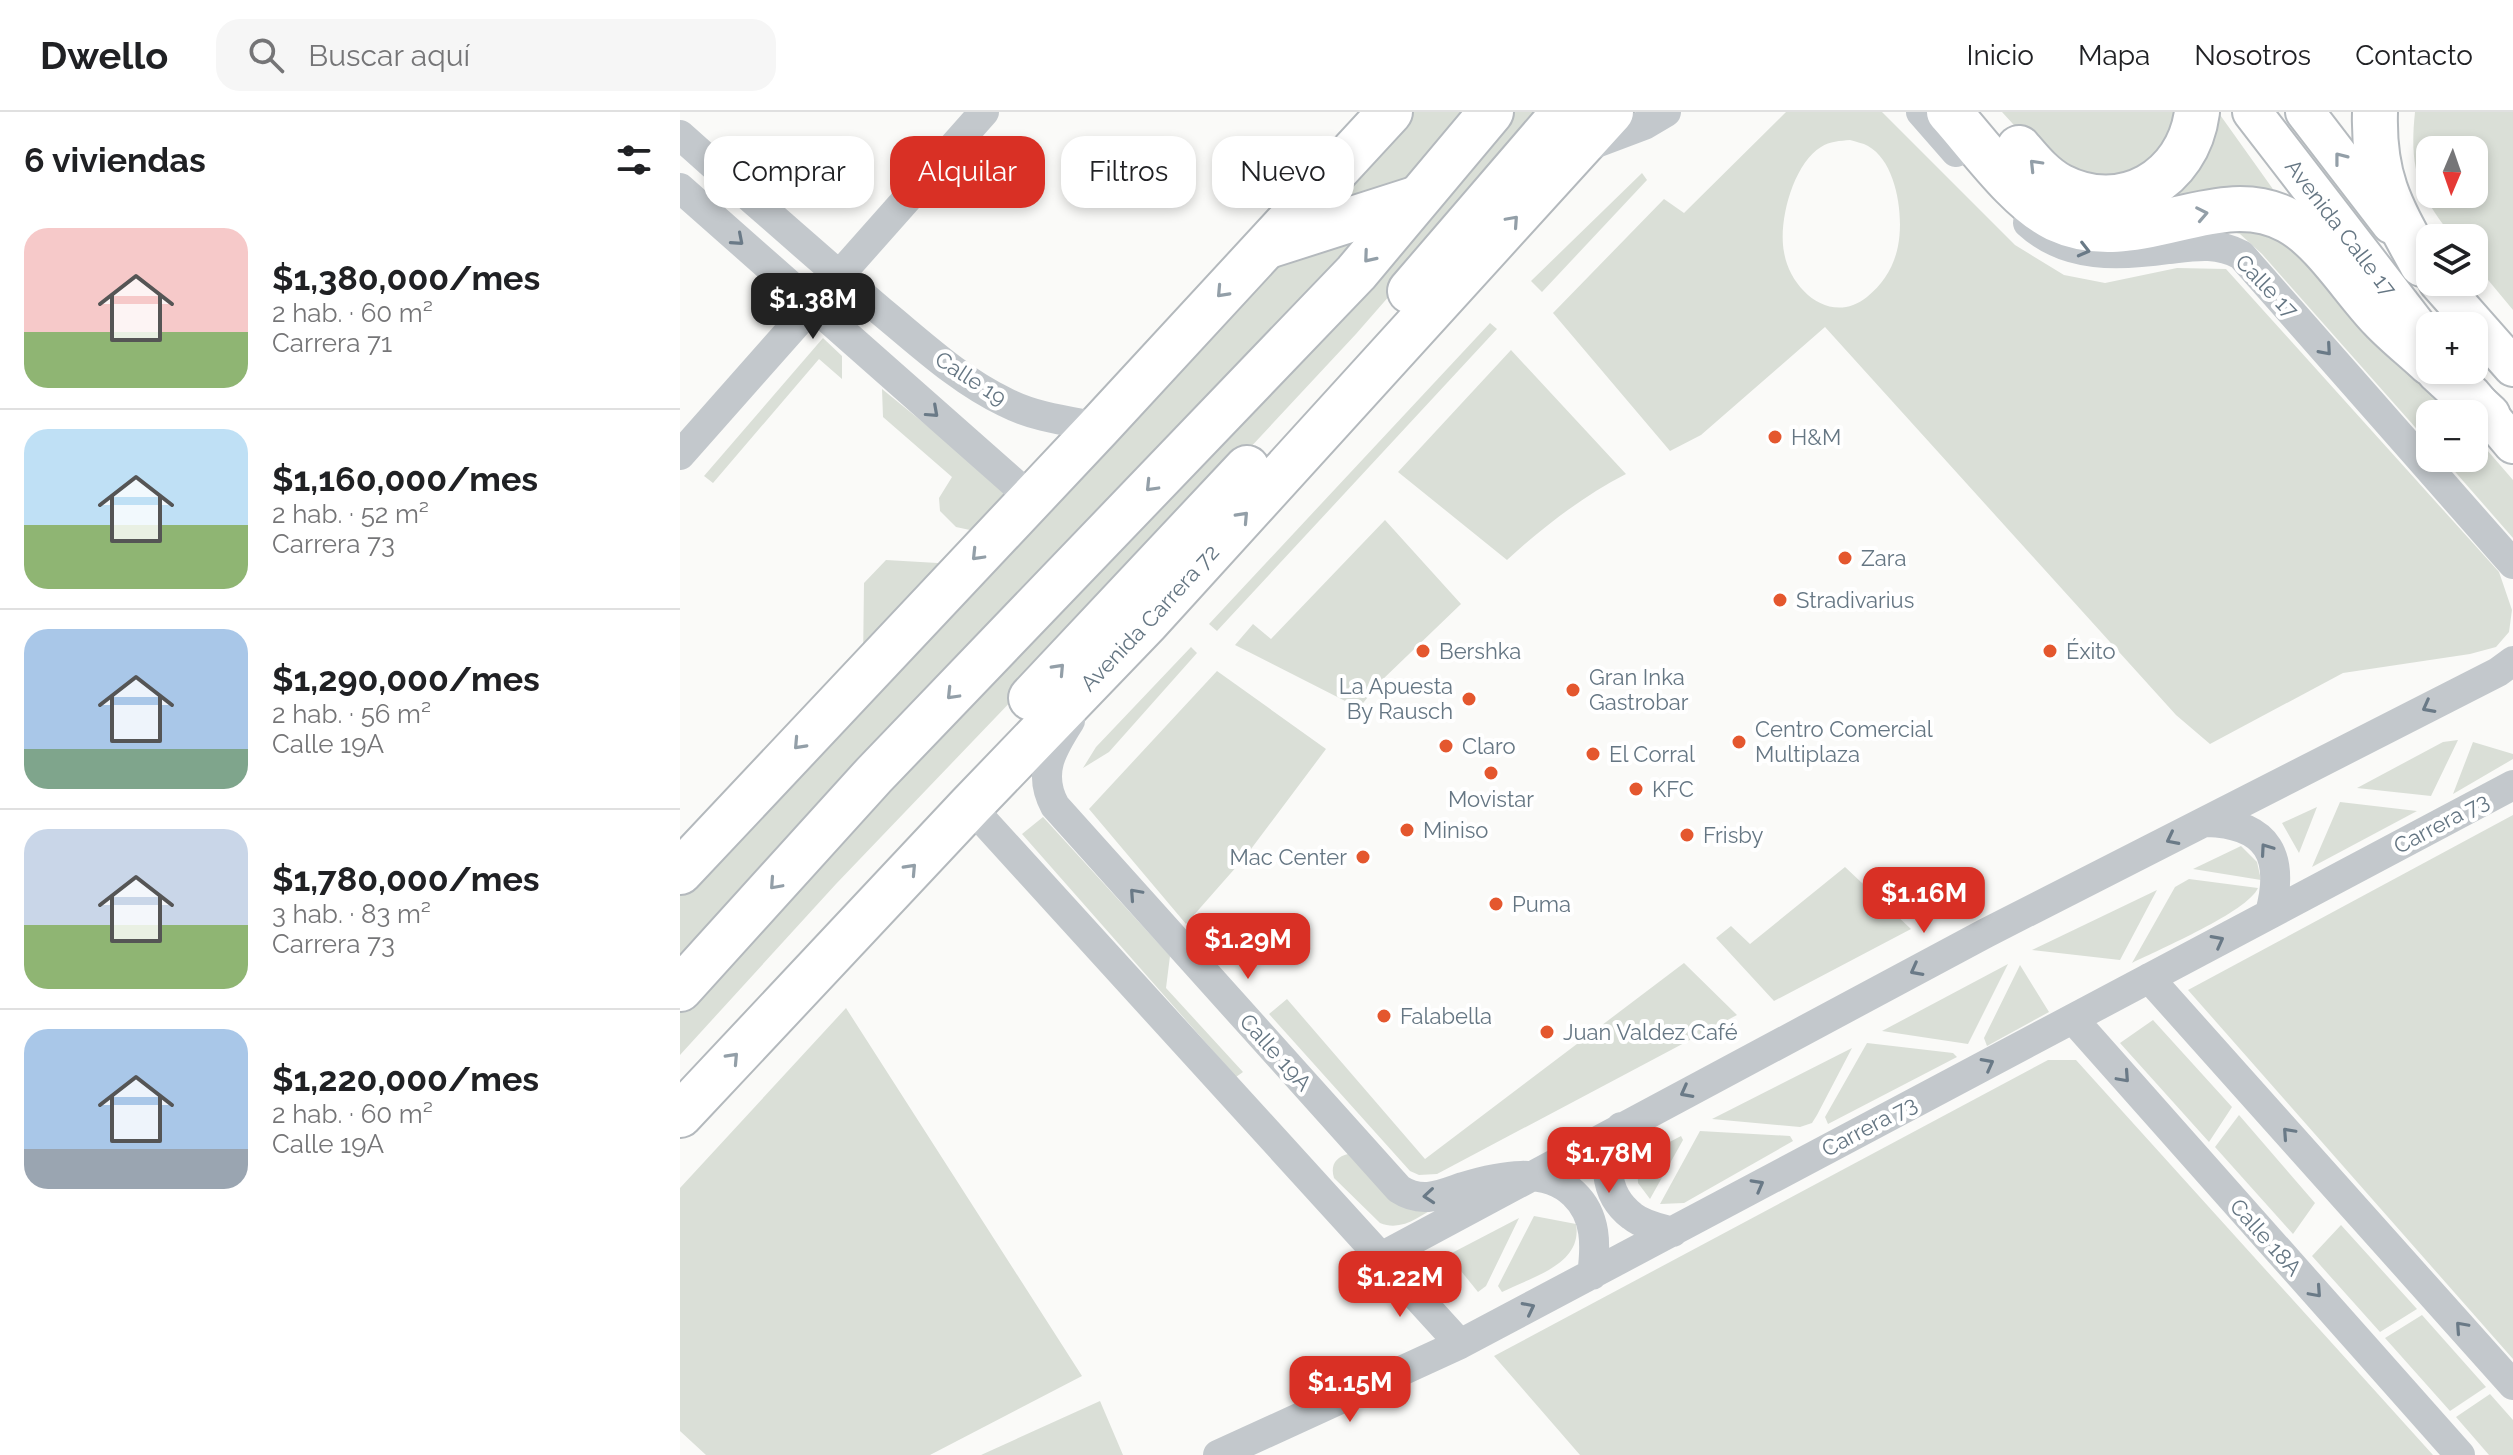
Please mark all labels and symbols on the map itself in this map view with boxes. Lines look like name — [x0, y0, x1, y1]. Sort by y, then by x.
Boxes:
north arrow — [2416, 136, 2488, 208]
one-way arrow — [2336, 152, 2350, 167]
street label: Avenida Calle 17 — [2280, 154, 2402, 302]
one-way arrow — [2030, 160, 2044, 174]
one-way arrow — [2196, 206, 2209, 223]
one-way arrow — [1503, 216, 1518, 230]
one-way arrow — [729, 230, 744, 245]
one-way arrow — [2077, 241, 2091, 258]
one-way arrow — [1364, 248, 1379, 263]
street label: Calle 17 — [2230, 249, 2304, 323]
pin: $1.38M — [748, 273, 878, 341]
one-way arrow — [1218, 283, 1232, 298]
one-way arrow — [2317, 341, 2331, 356]
street label: Calle 19 — [930, 345, 1012, 411]
one-way arrow — [924, 402, 939, 417]
place label: H&M — [1791, 424, 1841, 450]
marker: H&M — [1766, 428, 1784, 446]
one-way arrow — [1146, 477, 1161, 491]
one-way arrow — [1234, 511, 1248, 526]
street label: Avenida Carrera 72 — [1075, 539, 1224, 696]
place label: Zara — [1861, 545, 1907, 571]
one-way arrow — [972, 546, 987, 560]
marker: Zara — [1836, 549, 1854, 567]
place label: Stradivarius — [1796, 587, 1914, 613]
marker: Stradivarius — [1771, 591, 1789, 609]
place label: Bershka — [1439, 638, 1521, 664]
place label: Éxito — [2066, 638, 2116, 664]
marker: Bershka — [1414, 642, 1432, 660]
marker: Éxito — [2041, 642, 2059, 660]
one-way arrow — [1049, 664, 1064, 678]
place label: Gran Inka Gastrobar — [1589, 664, 1689, 715]
place label: La Apuesta By Rausch — [1339, 673, 1453, 724]
marker: Gran Inka Gastrobar — [1564, 681, 1582, 699]
one-way arrow — [947, 685, 961, 699]
marker: La Apuesta By Rausch — [1460, 690, 1478, 708]
one-way arrow — [2422, 697, 2436, 712]
place label: Centro Comercial Multiplaza — [1755, 716, 1933, 767]
place label: Claro — [1462, 733, 1516, 759]
marker: Centro Comercial Multiplaza — [1730, 733, 1748, 751]
one-way arrow — [793, 735, 808, 749]
marker: Claro — [1437, 737, 1455, 755]
place label: El Corral — [1609, 741, 1695, 767]
marker: El Corral — [1584, 745, 1602, 763]
marker: Movistar — [1482, 764, 1500, 782]
place label: KFC — [1652, 776, 1694, 802]
marker: KFC — [1627, 780, 1645, 798]
place label: Movistar — [1448, 786, 1534, 812]
street label: Carrera 73 — [2389, 787, 2493, 859]
place label: Miniso — [1423, 817, 1488, 843]
marker: Miniso — [1398, 821, 1416, 839]
place label: Frisby — [1703, 822, 1763, 848]
marker: Frisby — [1678, 826, 1696, 844]
one-way arrow — [2166, 830, 2181, 845]
one-way arrow — [2261, 843, 2276, 857]
place label: Mac Center — [1230, 844, 1347, 870]
marker: Mac Center — [1354, 848, 1372, 866]
one-way arrow — [902, 864, 917, 878]
pin: $1.16M — [1859, 867, 1989, 935]
one-way arrow — [770, 875, 784, 890]
one-way arrow — [1130, 889, 1144, 904]
place label: Puma — [1512, 891, 1571, 917]
marker: Puma — [1487, 895, 1505, 913]
pin: $1.29M — [1183, 913, 1313, 981]
one-way arrow — [2209, 936, 2224, 951]
one-way arrow — [1910, 961, 1924, 976]
place label: Falabella — [1400, 1003, 1492, 1029]
marker: Falabella — [1375, 1007, 1393, 1025]
street label: Calle 19A — [1235, 1008, 1317, 1096]
place label: Juan Valdez Café — [1563, 1019, 1738, 1045]
marker: Juan Valdez Café — [1538, 1023, 1556, 1041]
one-way arrow — [724, 1053, 738, 1068]
one-way arrow — [1980, 1058, 1995, 1073]
one-way arrow — [2115, 1068, 2129, 1083]
one-way arrow — [1680, 1083, 1694, 1098]
street label: Carrera 73 — [1817, 1090, 1921, 1162]
pin: $1.78M — [1544, 1127, 1674, 1195]
one-way arrow — [2283, 1128, 2297, 1143]
one-way arrow — [1750, 1179, 1764, 1195]
one-way arrow — [1422, 1187, 1435, 1204]
street label: Calle 18A — [2225, 1193, 2307, 1281]
pin: $1.22M — [1335, 1251, 1465, 1319]
one-way arrow — [2306, 1283, 2320, 1298]
one-way arrow — [1521, 1302, 1536, 1317]
one-way arrow — [2456, 1322, 2471, 1337]
pin: $1.15M — [1285, 1356, 1415, 1424]

